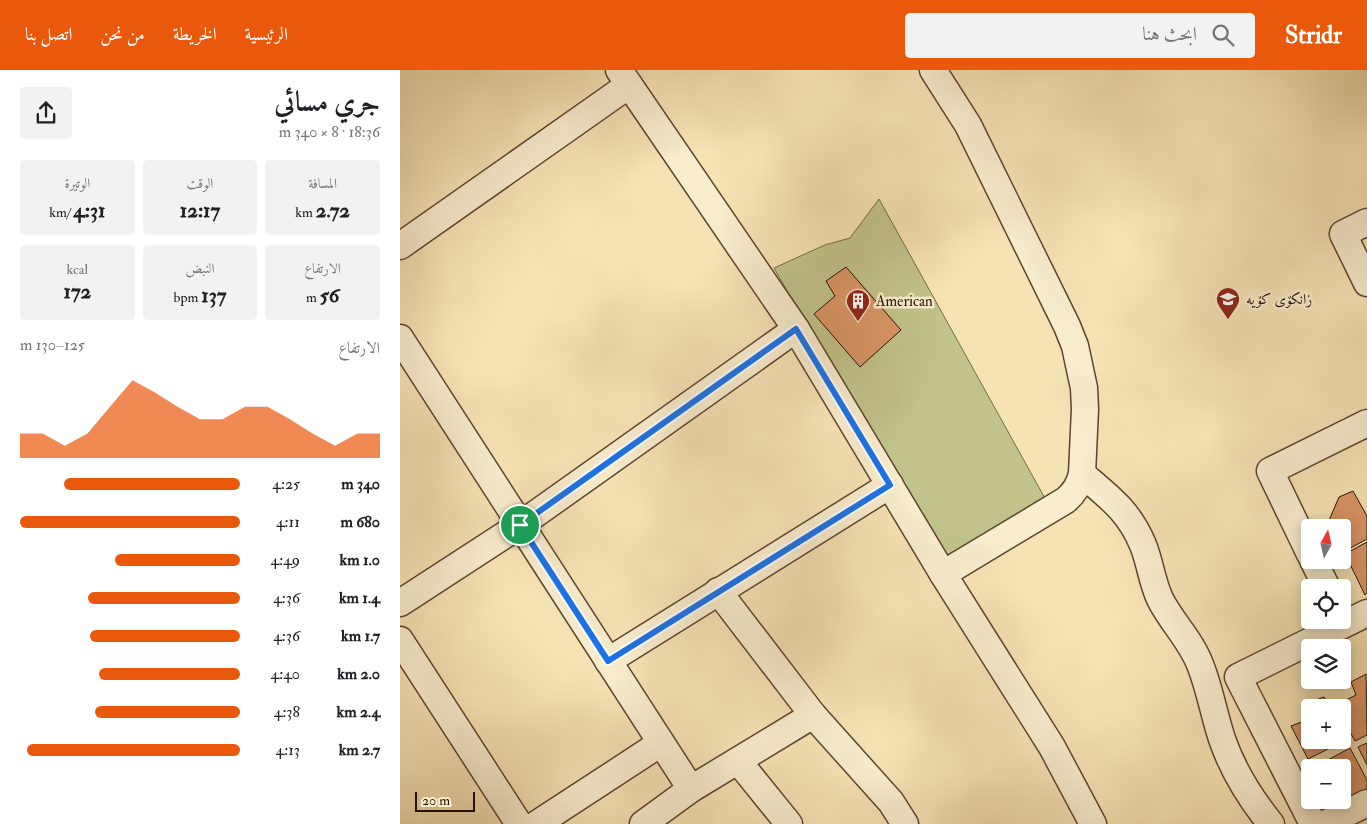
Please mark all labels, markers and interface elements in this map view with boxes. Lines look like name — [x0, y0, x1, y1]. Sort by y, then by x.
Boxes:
search box — [905, 13, 1255, 58]
text: Stridr — [1285, 20, 1342, 51]
icon: search — [1209, 21, 1237, 49]
text: ابحث هنا — [1142, 22, 1197, 46]
text: اتصل بنا — [25, 23, 72, 46]
text: من نحن — [100, 23, 145, 46]
text: الخريطة — [173, 23, 217, 46]
text: الرئيسية — [245, 23, 288, 46]
text: جري مسائي — [274, 85, 380, 120]
button: share — [20, 87, 72, 139]
text: 18:36 · 8 × 340 m — [279, 122, 380, 142]
text: الوتيرة — [64, 175, 90, 192]
text: الوقت — [187, 175, 213, 192]
text: المسافة — [308, 175, 337, 192]
text: 4:31 — [73, 197, 105, 224]
text: 12:17 — [180, 197, 220, 224]
text: 2.72 — [316, 197, 350, 224]
text: /km — [49, 204, 73, 221]
text: km — [295, 204, 316, 221]
text: النبض — [186, 260, 214, 277]
text: الارتفاع — [305, 260, 341, 277]
text: kcal — [67, 261, 88, 278]
text: 172 — [63, 278, 91, 305]
text: 137 — [201, 282, 226, 309]
text: 56 — [320, 282, 339, 309]
school or university icon: زانکۆی کۆیە — [1215, 286, 1241, 320]
building icon: American — [845, 288, 871, 322]
text: bpm — [174, 289, 201, 306]
text: m — [306, 289, 320, 306]
place label: زانکۆی کۆیە — [1246, 290, 1312, 309]
place label: American — [875, 292, 933, 311]
text: 125–130 m — [20, 335, 85, 355]
text: الارتفاع — [338, 338, 380, 358]
text: 4:25 — [272, 474, 300, 494]
text: 340 m — [341, 474, 380, 494]
pin — [499, 504, 541, 546]
icon: arrive — [506, 511, 534, 539]
text: 4:11 — [276, 512, 300, 532]
text: 680 m — [340, 512, 380, 532]
north arrow — [1301, 519, 1351, 569]
map controls — [1301, 519, 1351, 809]
text: 4:49 — [271, 550, 300, 570]
text: 1.0 km — [340, 550, 380, 570]
button: locate — [1301, 579, 1351, 629]
text: 4:36 — [273, 588, 300, 608]
text: 1.4 km — [339, 588, 380, 608]
text: 4:36 — [273, 626, 300, 646]
text: 1.7 km — [341, 626, 380, 646]
button: layers — [1301, 639, 1351, 689]
text: 4:40 — [271, 664, 300, 684]
text: 2.0 km — [337, 664, 380, 684]
button: + — [1301, 699, 1351, 749]
text: 4:38 — [274, 702, 300, 722]
text: 2.4 km — [337, 702, 380, 722]
text: 4:13 — [276, 740, 300, 760]
text: 2.7 km — [339, 740, 380, 760]
button: − — [1301, 759, 1351, 809]
scale bar — [415, 789, 475, 812]
text: 20 m — [422, 792, 450, 809]

